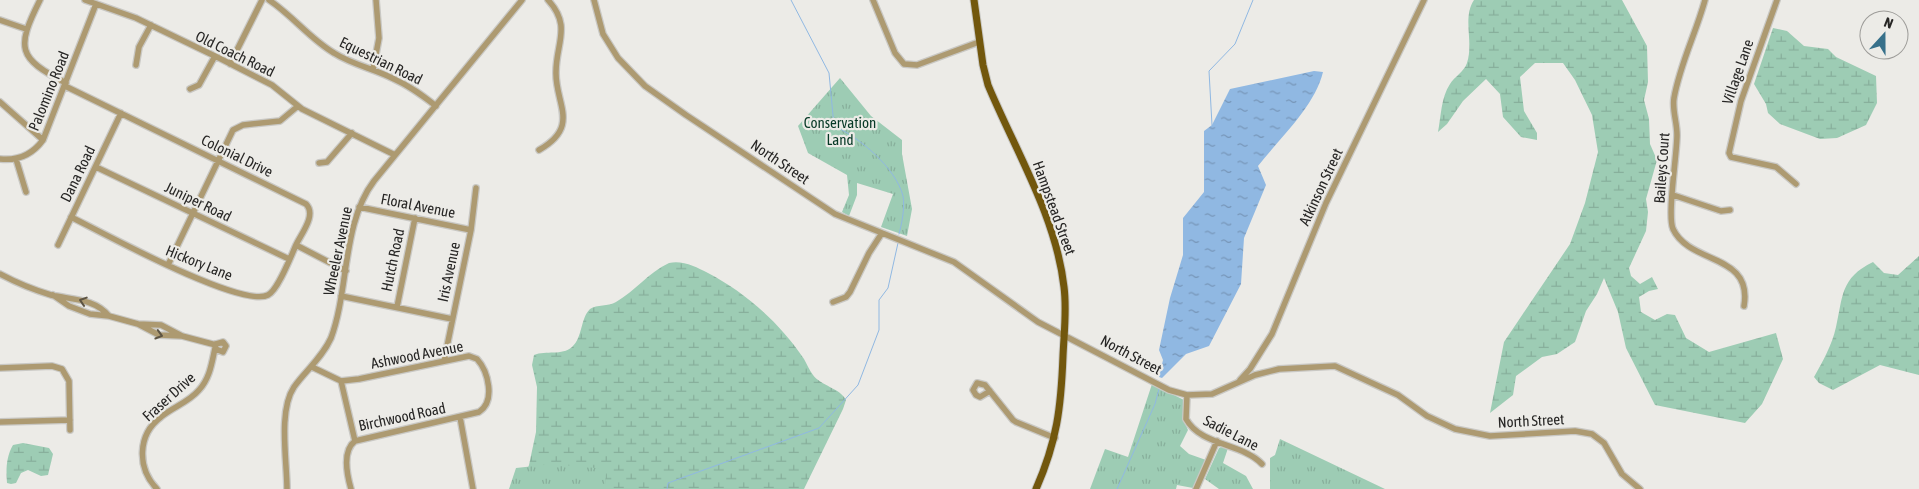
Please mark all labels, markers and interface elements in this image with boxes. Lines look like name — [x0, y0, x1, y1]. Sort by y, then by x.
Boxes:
north arrow — [1859, 10, 1909, 60]
text: N — [1882, 14, 1895, 32]
street label: Old Coach Road — [193, 27, 278, 80]
street label: Equestrian Road — [337, 33, 425, 88]
street label: Village Lane — [1718, 37, 1757, 107]
street label: Palomino Road — [25, 49, 72, 133]
park label: Conservation Land — [804, 114, 876, 148]
street label: Colonial Drive — [199, 131, 276, 180]
street label: Baileys Court — [1651, 132, 1672, 204]
street label: North Street — [748, 136, 813, 187]
street label: Dana Road — [57, 143, 98, 205]
street label: Atkinson Street — [1295, 146, 1346, 228]
street label: Hampstead Street — [1030, 158, 1079, 257]
street label: Juniper Road — [162, 178, 234, 225]
street label: Floral Avenue — [379, 190, 457, 221]
street label: Wheeler Avenue — [320, 205, 355, 297]
street label: Hutch Road — [378, 227, 407, 293]
street label: Iris Avenue — [434, 240, 463, 303]
street label: Hickory Lane — [163, 241, 235, 284]
one-way arrow — [79, 296, 88, 306]
one-way arrow — [154, 329, 162, 339]
street label: North Street — [1098, 331, 1165, 378]
street label: Ashwood Avenue — [369, 337, 465, 372]
street label: Fraser Drive — [139, 369, 198, 425]
street label: Birchwood Road — [357, 399, 447, 434]
street label: North Street — [1497, 410, 1565, 431]
street label: Sadie Lane — [1201, 411, 1262, 454]

